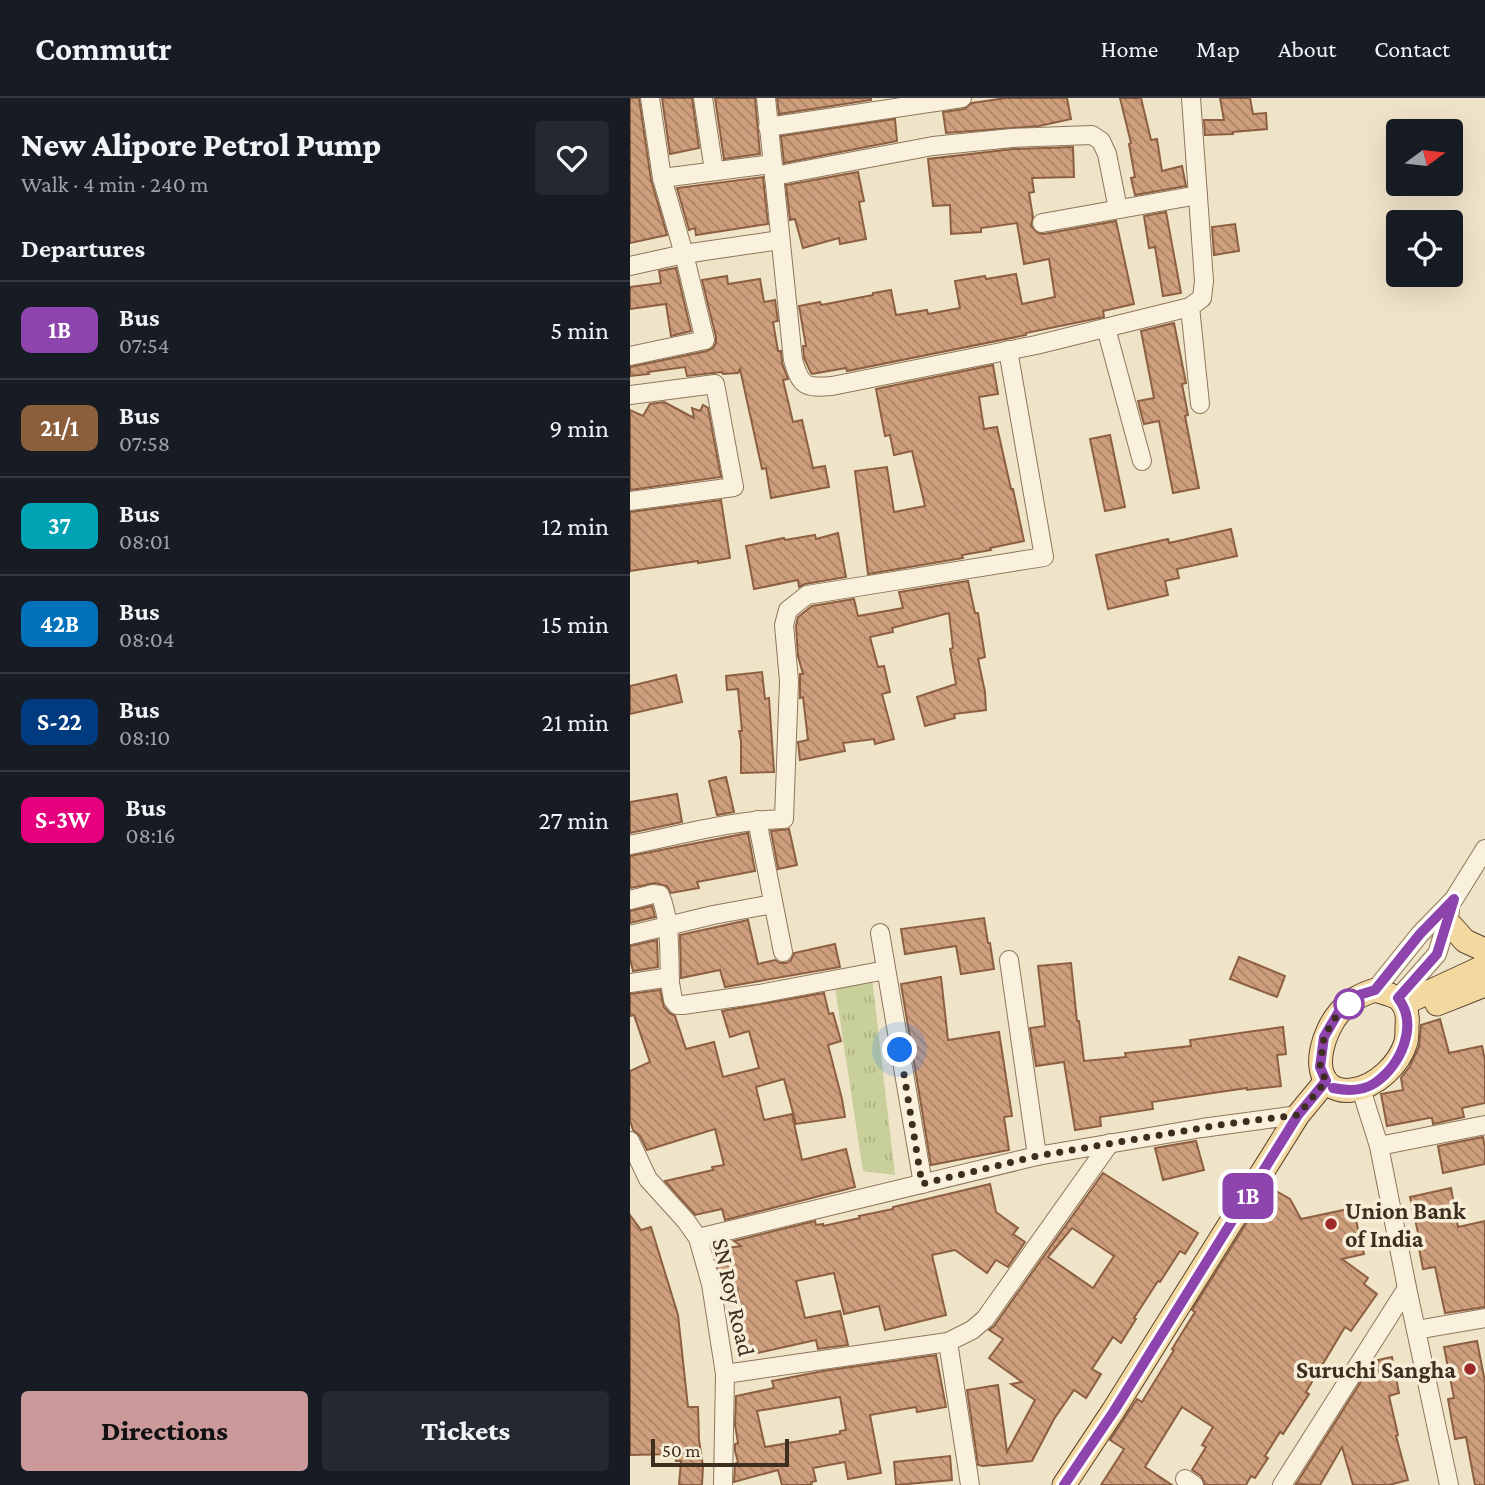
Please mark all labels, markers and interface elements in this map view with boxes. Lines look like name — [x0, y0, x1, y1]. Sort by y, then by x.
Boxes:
text: Commutr — [35, 30, 172, 67]
text: Home — [1101, 35, 1158, 62]
text: Map — [1196, 35, 1240, 62]
text: About — [1278, 35, 1336, 62]
text: Contact — [1374, 35, 1450, 62]
north arrow — [1386, 119, 1463, 196]
map controls — [1386, 119, 1463, 287]
button: heart — [535, 121, 609, 195]
text: New Alipore Petrol Pump — [21, 126, 381, 163]
text: Walk · 4 min · 240 m — [21, 171, 208, 197]
button: locate — [1386, 210, 1463, 287]
text: Departures — [21, 234, 145, 263]
text: Bus — [119, 303, 160, 332]
text: 1B — [48, 316, 71, 343]
text: 5 min — [550, 316, 609, 345]
text: 07:54 — [119, 332, 170, 358]
text: Bus — [119, 401, 160, 430]
text: 21/1 — [40, 414, 79, 441]
text: 9 min — [549, 414, 609, 443]
text: 07:58 — [119, 430, 170, 456]
text: Bus — [119, 499, 160, 528]
text: 37 — [48, 512, 71, 539]
text: 12 min — [541, 512, 609, 541]
text: 08:01 — [119, 528, 170, 554]
text: Bus — [119, 597, 160, 626]
text: 42B — [40, 610, 79, 637]
text: 15 min — [542, 610, 609, 639]
text: 08:04 — [119, 626, 174, 652]
text: Bus — [119, 695, 160, 724]
text: S-22 — [37, 708, 82, 735]
text: 21 min — [541, 708, 609, 737]
text: 08:10 — [119, 724, 170, 750]
text: Bus — [125, 793, 166, 822]
text: S-3W — [35, 806, 90, 833]
text: 27 min — [538, 806, 609, 835]
text: 08:16 — [125, 822, 175, 848]
unlabelled marker — [1334, 989, 1364, 1019]
your location — [882, 1032, 917, 1067]
line badge: 1B — [1216, 1173, 1280, 1219]
text: 1B — [1236, 1182, 1260, 1209]
place label: Union Bank of India — [1345, 1197, 1467, 1252]
marker: Union Bank of India — [1323, 1216, 1339, 1232]
street label: SN Roy Road — [707, 1235, 761, 1359]
place label: Suruchi Sangha — [1296, 1356, 1456, 1383]
marker: Suruchi Sangha — [1462, 1361, 1478, 1377]
button: Directions — [21, 1391, 308, 1471]
button: Tickets — [322, 1391, 609, 1471]
scale bar — [651, 1436, 789, 1468]
text: 50 m — [662, 1440, 701, 1461]

